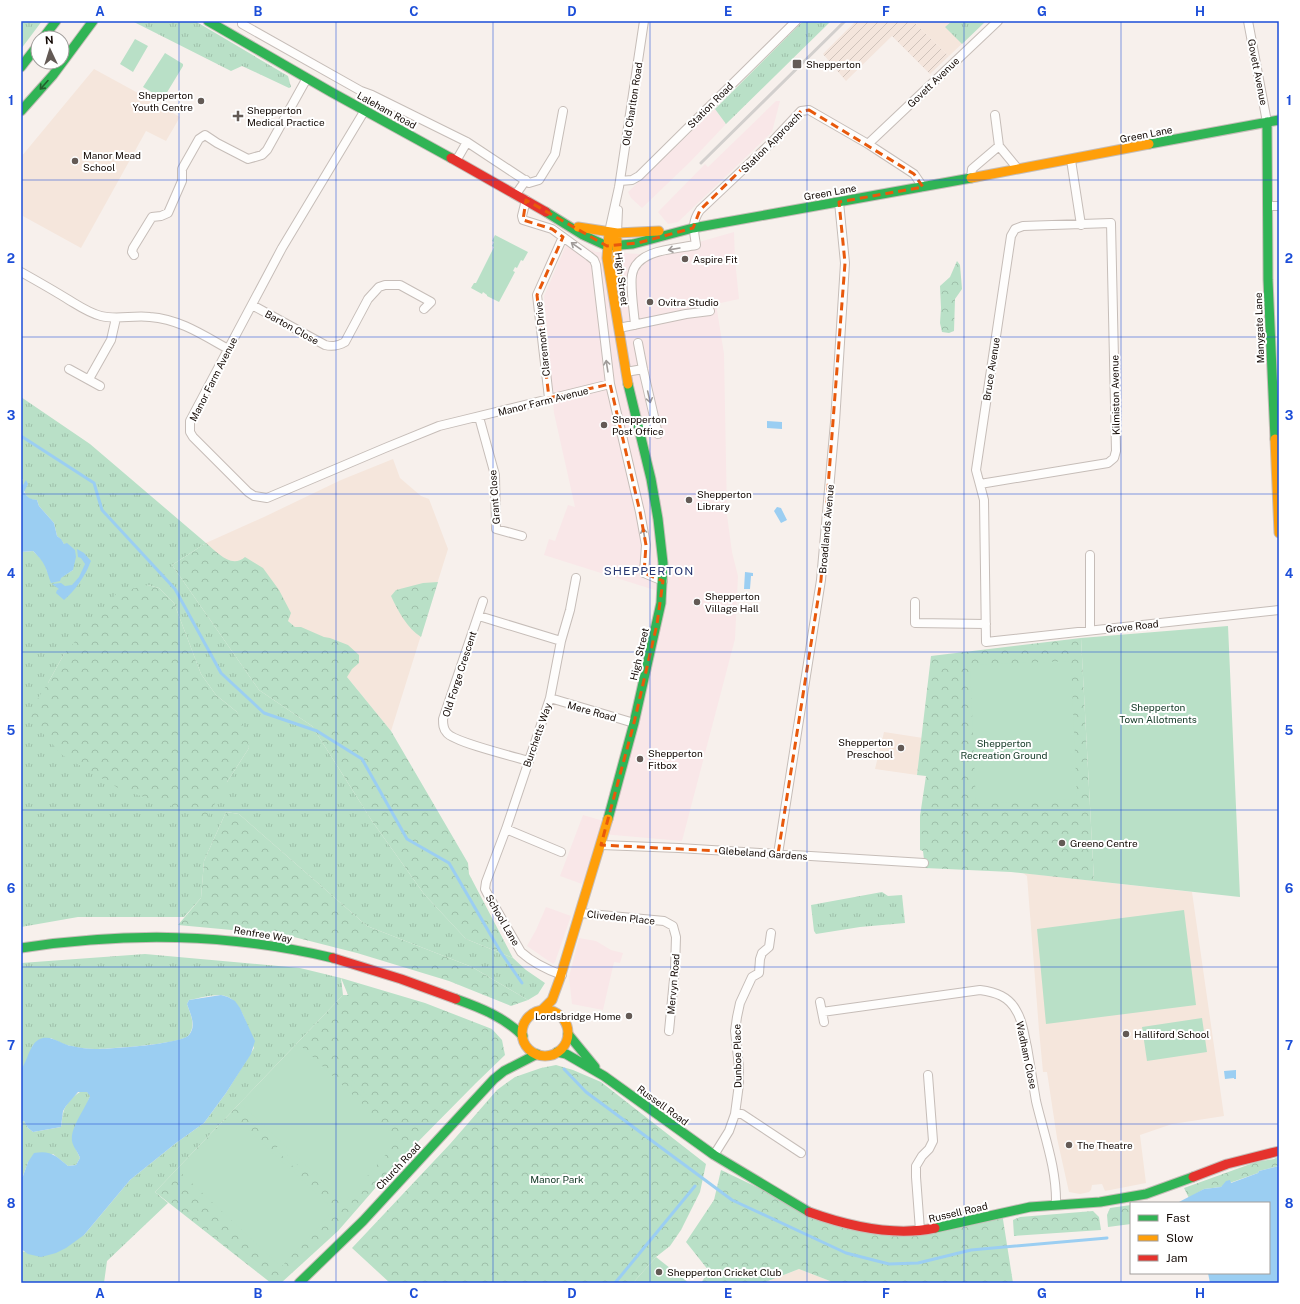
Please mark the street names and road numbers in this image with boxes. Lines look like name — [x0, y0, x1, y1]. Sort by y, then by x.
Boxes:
street label: Govett Avenue — [1246, 38, 1270, 107]
street label: Govett Avenue — [905, 54, 962, 110]
street label: Old Charlton Road — [619, 61, 645, 147]
street label: Station Road — [685, 80, 735, 130]
street label: Laleham Road — [355, 89, 419, 131]
street label: Station Approach — [738, 109, 804, 175]
street label: Green Lane — [1119, 123, 1174, 145]
street label: Green Lane — [803, 181, 858, 203]
street label: High Street — [613, 252, 631, 307]
street label: Manygate Lane — [1252, 292, 1266, 364]
street label: Claremont Drive — [532, 301, 552, 377]
street label: Barton Close — [263, 307, 321, 347]
street label: Manor Farm Avenue — [187, 335, 240, 423]
street label: Bruce Avenue — [980, 336, 1002, 402]
street label: Kilmiston Avenue — [1108, 354, 1122, 435]
street label: Manor Farm Avenue — [497, 384, 590, 418]
street label: Grant Close — [486, 469, 502, 525]
street label: Broadlands Avenue — [816, 483, 836, 574]
street label: Grove Road — [1105, 617, 1159, 635]
street label: High Street — [627, 626, 651, 682]
street label: Old Forge Crescent — [439, 629, 479, 718]
street label: Mere Road — [566, 698, 618, 724]
street label: Burchetts Way — [520, 701, 554, 769]
street label: Glebeland Gardens — [718, 844, 808, 862]
street label: School Lane — [484, 892, 523, 948]
street label: Cliveden Place — [586, 907, 656, 927]
street label: Renfree Way — [233, 923, 294, 945]
street label: Mervyn Road — [664, 953, 682, 1015]
street label: Wadham Close — [1014, 1020, 1040, 1090]
street label: Dunboe Place — [730, 1023, 744, 1088]
street label: Russell Road — [635, 1082, 691, 1128]
street label: Church Road — [373, 1140, 423, 1192]
street label: Russell Road — [927, 1199, 989, 1225]

